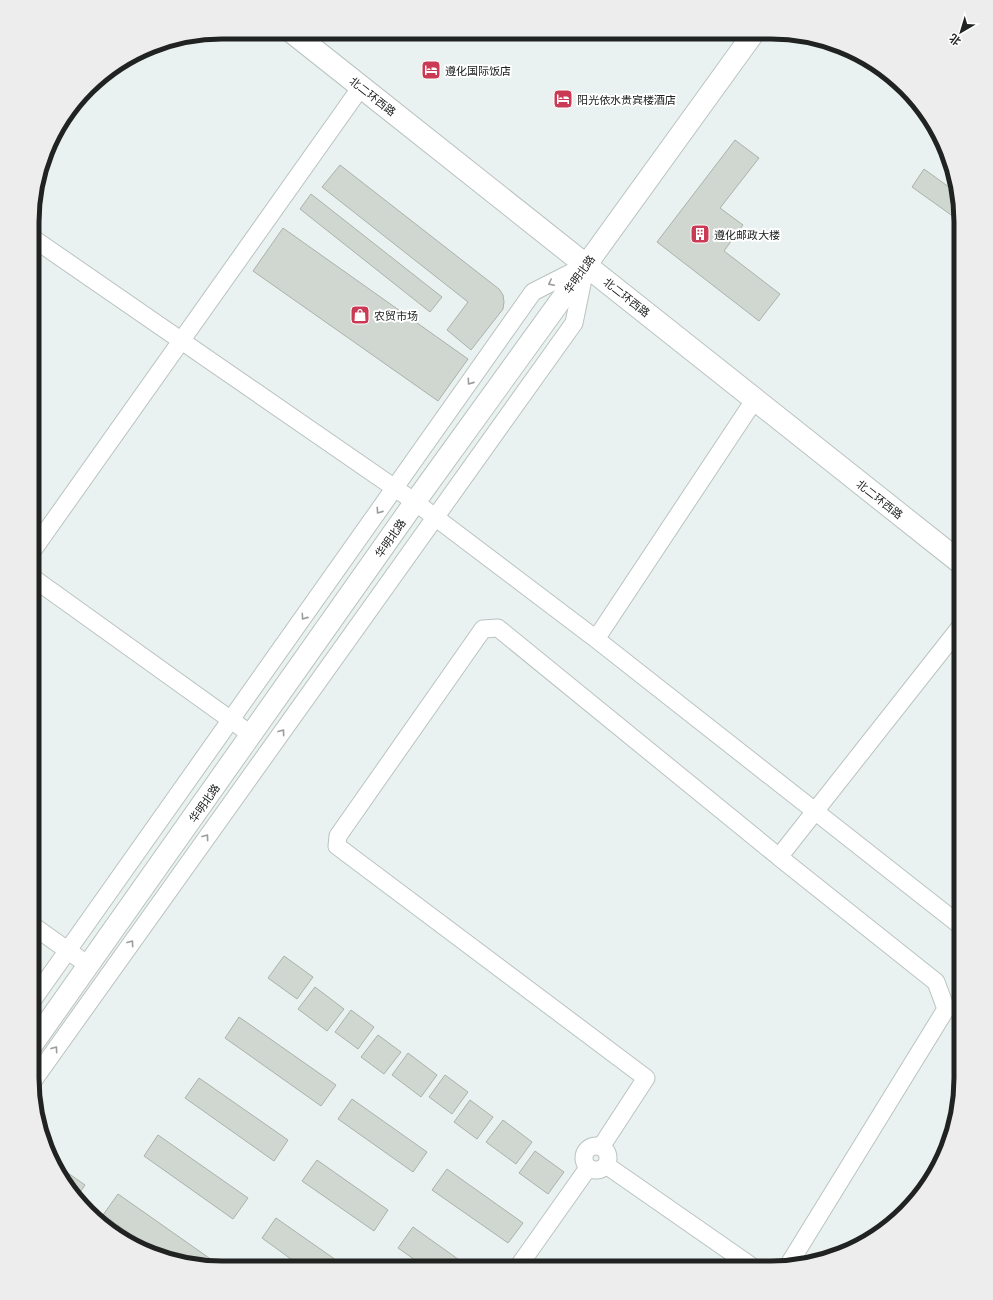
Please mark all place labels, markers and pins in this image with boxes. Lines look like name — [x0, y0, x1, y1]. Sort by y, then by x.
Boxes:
hotel icon: 遵化国际饭店 — [420, 59, 442, 81]
place label: 遵化国际饭店 — [445, 63, 511, 78]
hotel icon: 阳光依水贵宾楼酒店 — [552, 88, 574, 110]
place label: 阳光依水贵宾楼酒店 — [577, 92, 676, 107]
building icon: 遵化邮政大楼 — [689, 223, 711, 245]
place label: 遵化邮政大楼 — [714, 227, 780, 242]
shop icon: 农贸市场 — [349, 304, 371, 326]
place label: 农贸市场 — [374, 308, 418, 323]

